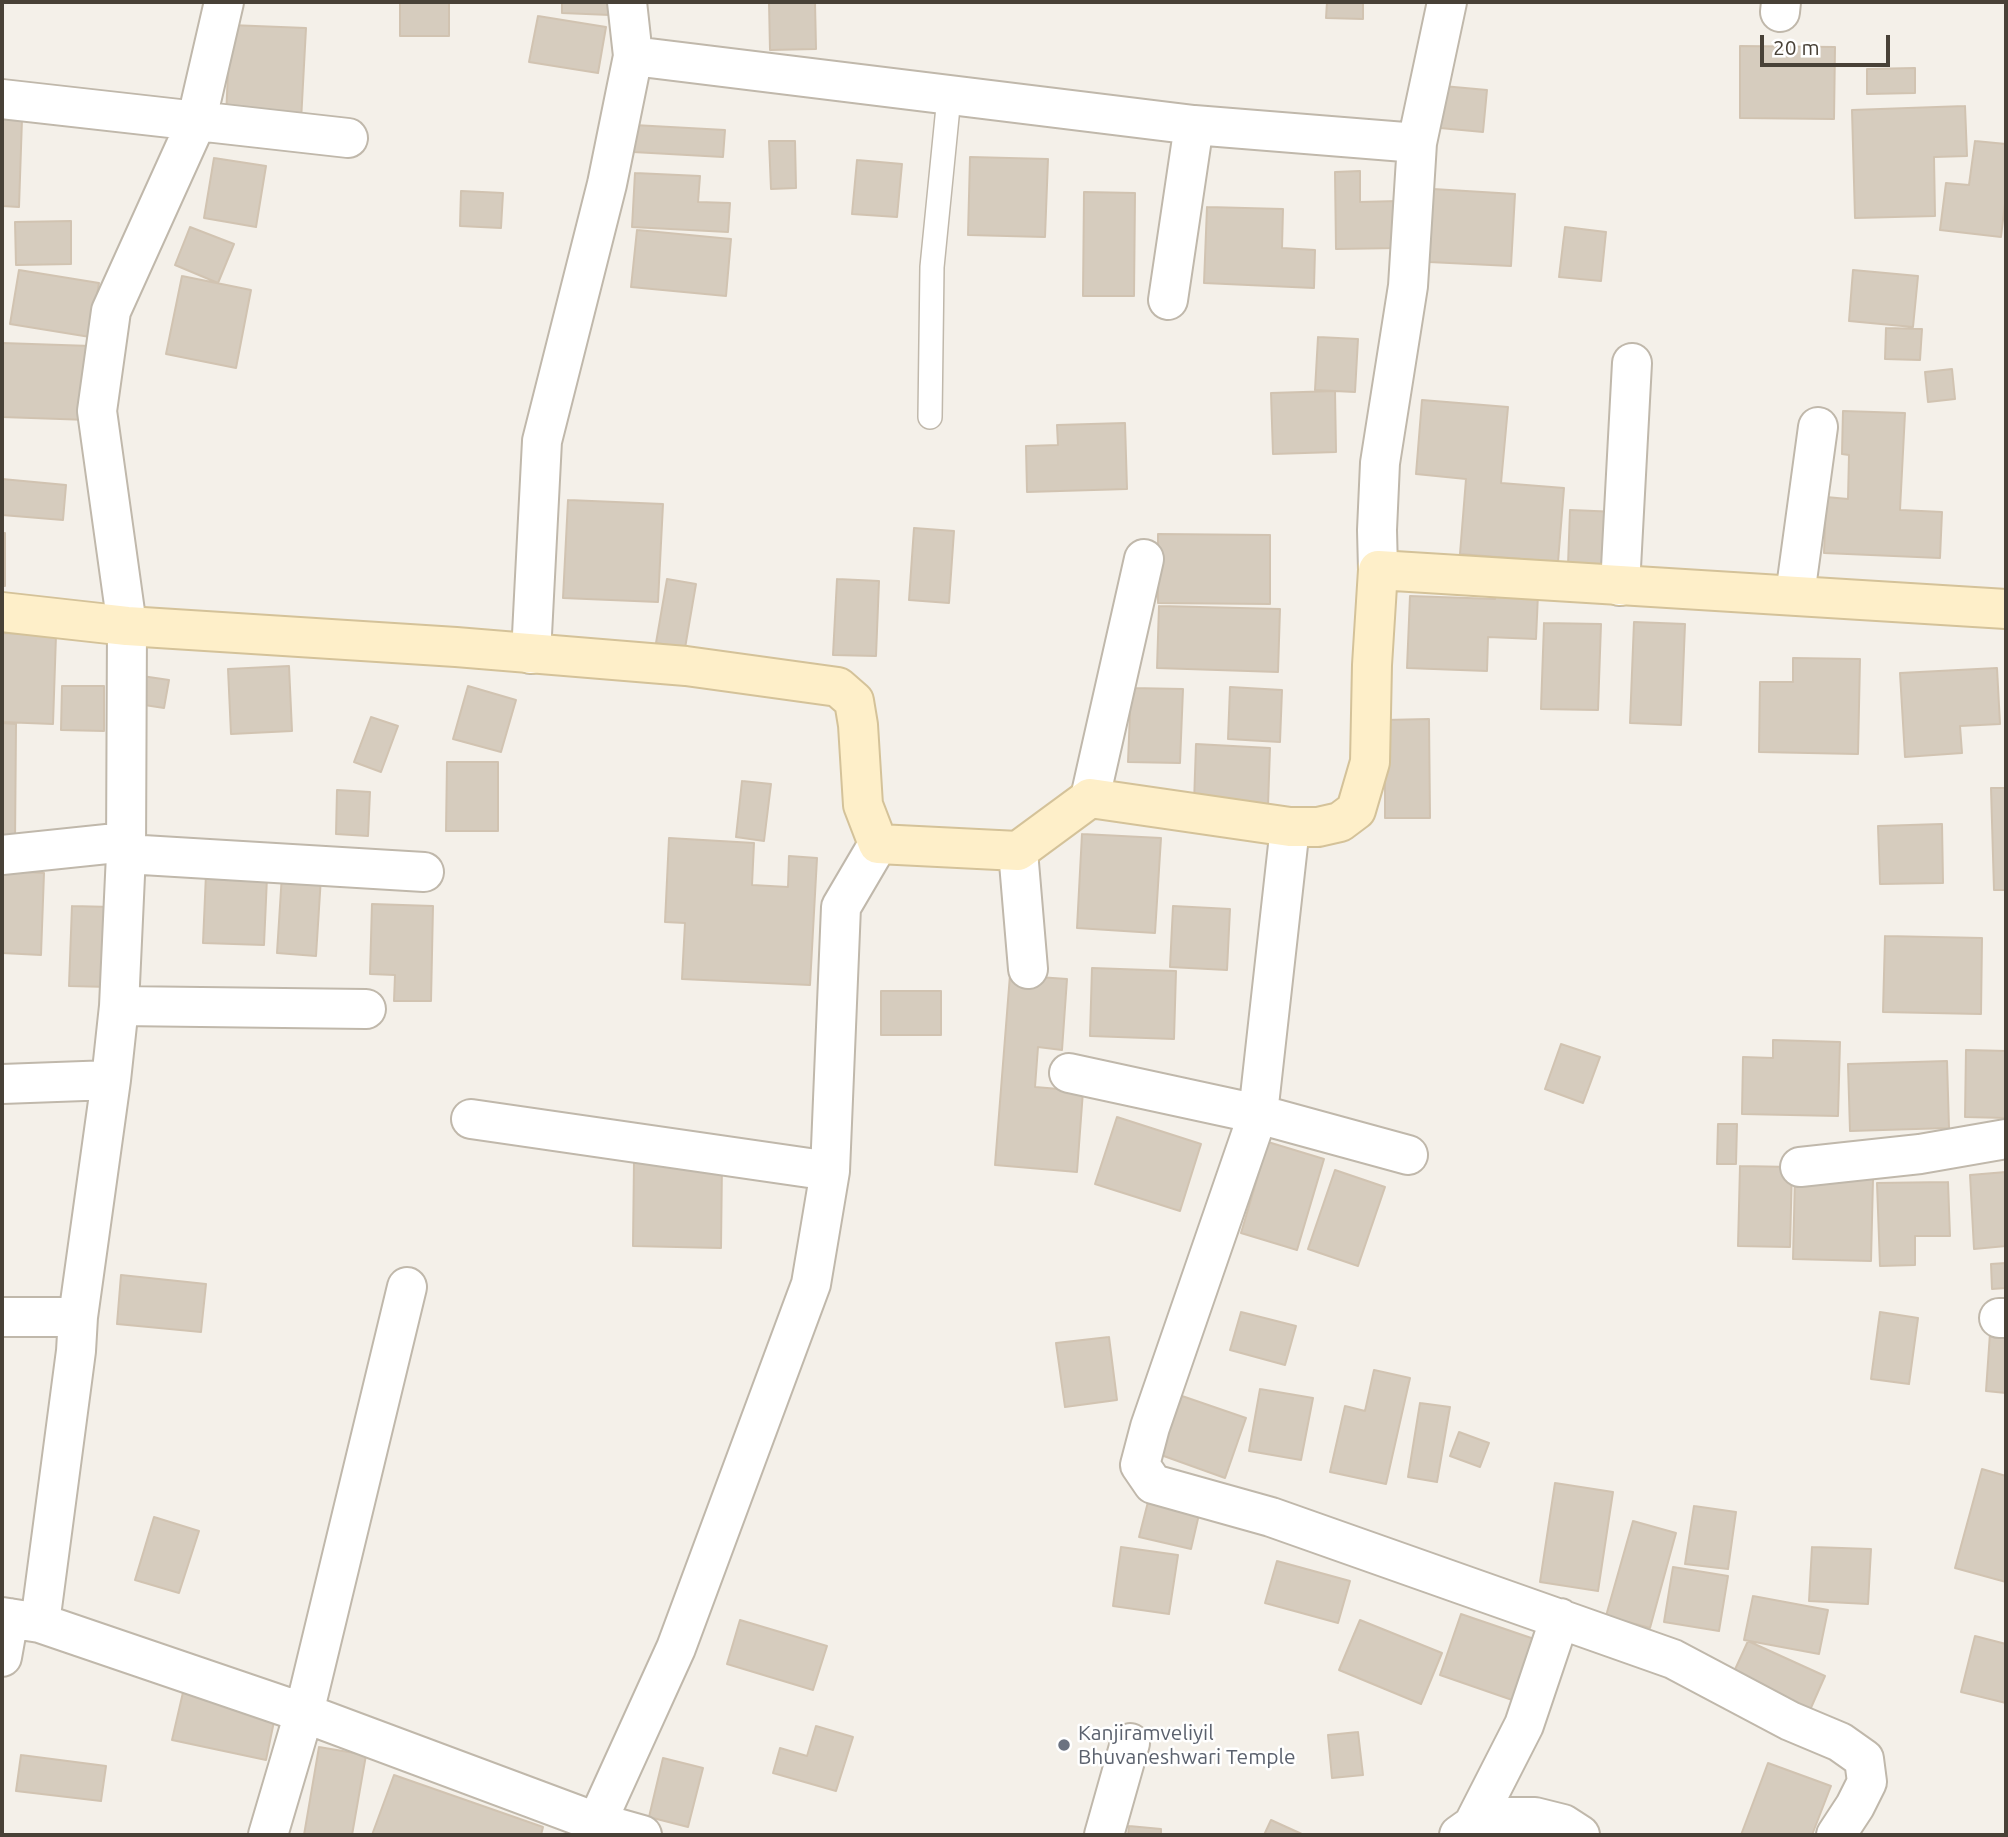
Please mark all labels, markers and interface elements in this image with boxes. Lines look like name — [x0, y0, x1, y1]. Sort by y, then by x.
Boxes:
scale bar — [1763, 21, 1892, 65]
text: 20 m — [1773, 35, 1820, 59]
place label: Kanjiramveliyil Bhuvaneshwari Temple — [1078, 1720, 1296, 1770]
marker: Kanjiramveliyil Bhuvaneshwari Temple — [1056, 1737, 1072, 1753]

